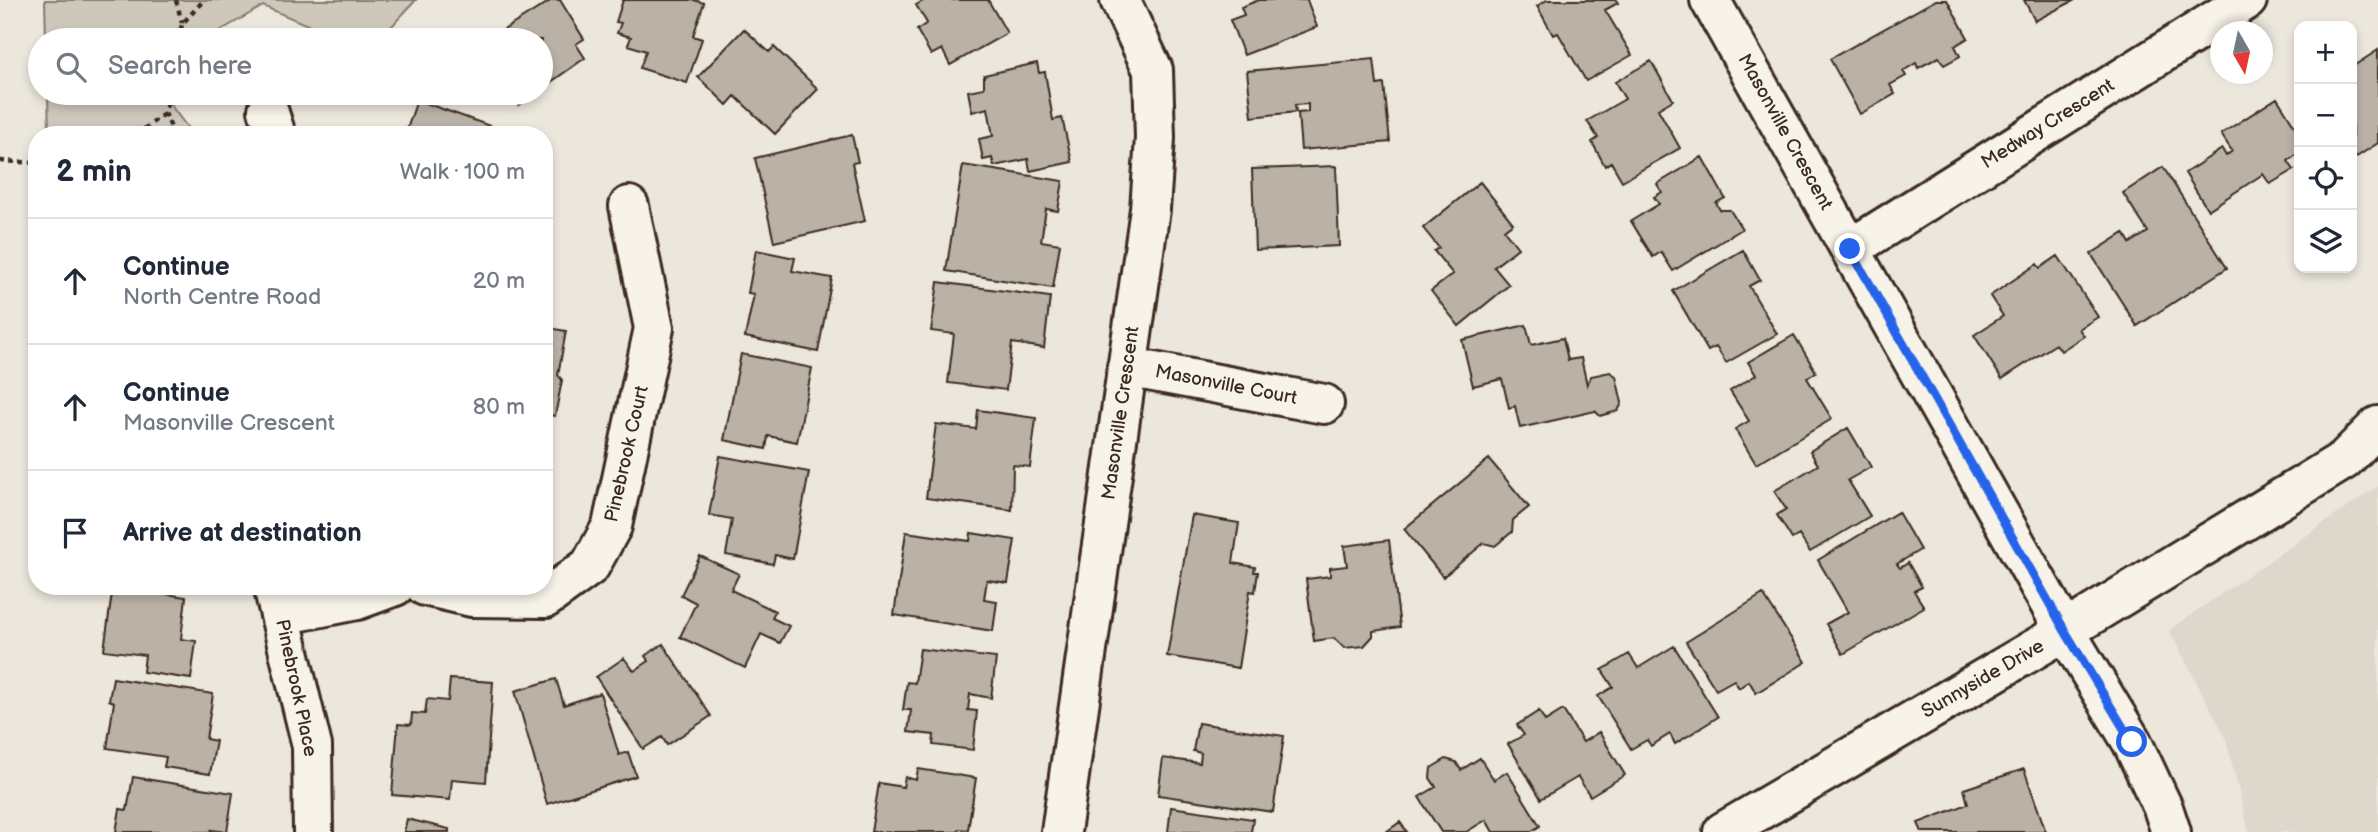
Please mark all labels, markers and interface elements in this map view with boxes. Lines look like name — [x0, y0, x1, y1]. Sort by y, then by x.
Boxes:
north arrow — [2210, 21, 2273, 84]
map controls — [2294, 21, 2357, 273]
button: + — [2294, 21, 2357, 84]
search box — [28, 28, 553, 105]
icon: search — [52, 48, 90, 86]
street label: Masonville Crescent — [1733, 50, 1838, 214]
text: Search here — [108, 51, 252, 82]
street label: Medway Crescent — [1977, 74, 2119, 174]
button: − — [2294, 84, 2357, 147]
button: locate — [2294, 147, 2357, 210]
text: 2 min — [56, 154, 132, 190]
text: Walk · 100 m — [400, 158, 525, 186]
button: layers — [2294, 210, 2357, 273]
route end — [1834, 233, 1865, 264]
text: Continue — [123, 252, 230, 283]
icon: ahead — [56, 262, 94, 300]
text: 20 m — [473, 267, 525, 295]
text: North Centre Road — [123, 283, 321, 311]
street label: Masonville Crescent — [1097, 325, 1145, 501]
street label: Masonville Court — [1153, 360, 1299, 410]
text: Continue — [123, 378, 230, 409]
street label: Pinebrook Court — [600, 383, 654, 524]
icon: ahead — [56, 388, 94, 426]
text: 80 m — [473, 393, 525, 421]
text: Masonville Crescent — [123, 409, 335, 437]
icon: arrive — [56, 514, 94, 552]
text: Arrive at destination — [123, 518, 362, 549]
street label: Pinebrook Place — [270, 617, 322, 759]
street label: Sunnyside Drive — [1918, 635, 2048, 723]
route start — [2116, 726, 2147, 757]

